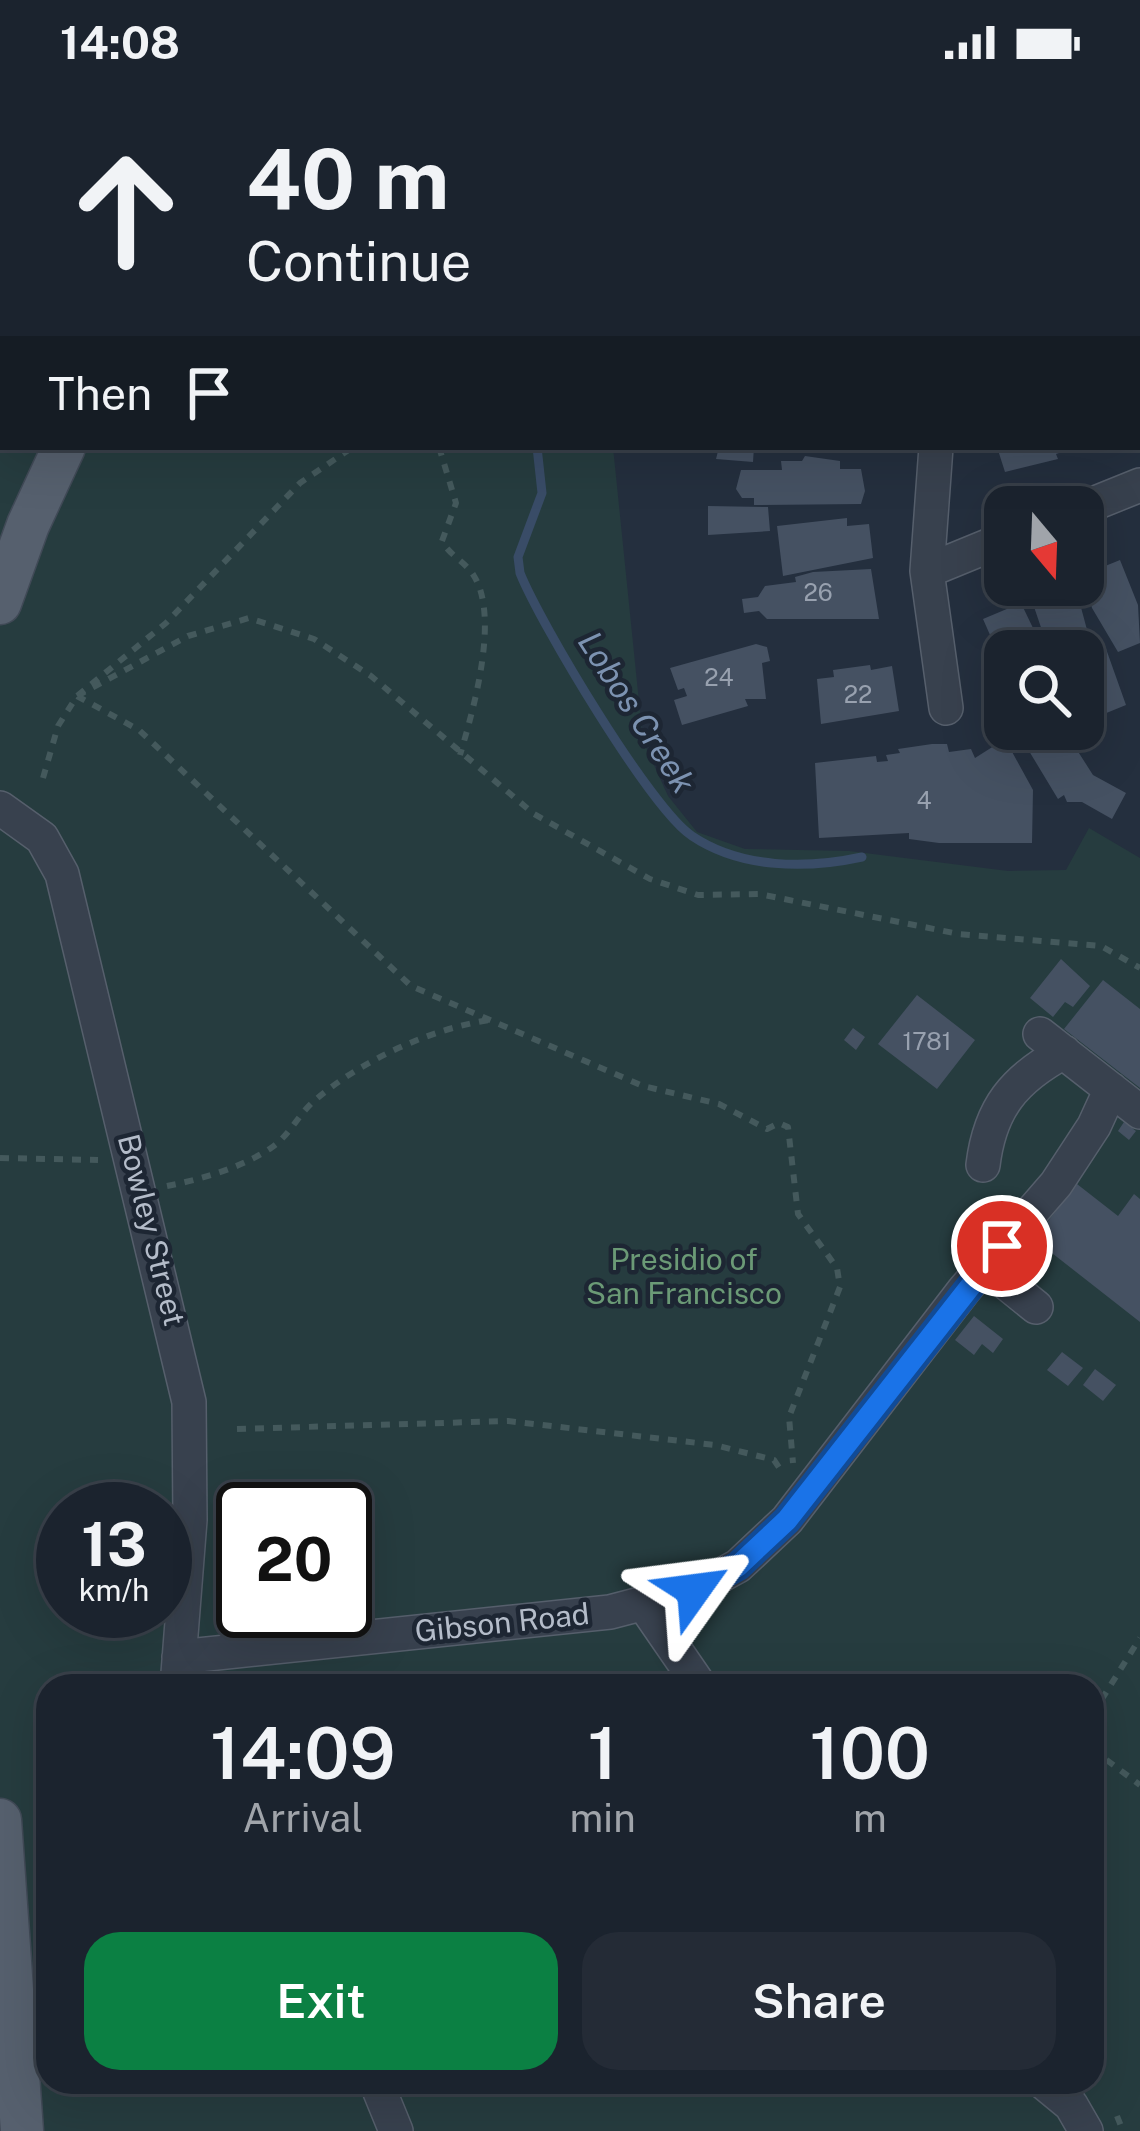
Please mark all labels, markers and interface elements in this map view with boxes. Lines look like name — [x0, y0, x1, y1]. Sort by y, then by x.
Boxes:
text: 14:08 — [60, 16, 180, 69]
text: 40 m — [246, 129, 449, 228]
icon: ahead — [48, 132, 204, 288]
text: Continue — [246, 230, 471, 293]
icon: arrive — [176, 360, 242, 426]
text: Then — [48, 367, 152, 420]
north arrow — [984, 486, 1104, 606]
map controls — [984, 486, 1104, 750]
house number: 26 — [803, 578, 833, 606]
water label: Lobos Creek — [571, 624, 703, 800]
button: search — [984, 630, 1104, 750]
house number: 24 — [704, 663, 734, 691]
house number: 22 — [844, 680, 872, 708]
house number: 4 — [916, 786, 932, 814]
house number: 1781 — [902, 1027, 952, 1055]
street label: Bowley Street — [111, 1130, 193, 1329]
pin — [951, 1195, 1053, 1297]
icon: arrive — [969, 1213, 1035, 1279]
park label: Presidio of San Francisco — [586, 1241, 782, 1311]
speed limit sign: 20 — [216, 1482, 372, 1638]
text: 13 — [81, 1509, 147, 1580]
position arrow — [631, 1527, 757, 1653]
text: km/h — [79, 1572, 149, 1608]
street label: Gibson Road — [413, 1595, 591, 1649]
text: 14:09 — [210, 1711, 396, 1795]
text: 1 — [588, 1711, 618, 1795]
text: 100 — [810, 1711, 930, 1795]
text: Arrival — [243, 1795, 363, 1841]
text: min — [570, 1795, 636, 1841]
text: m — [853, 1795, 887, 1841]
button: Exit — [84, 1932, 558, 2070]
button: Share — [582, 1932, 1056, 2070]

